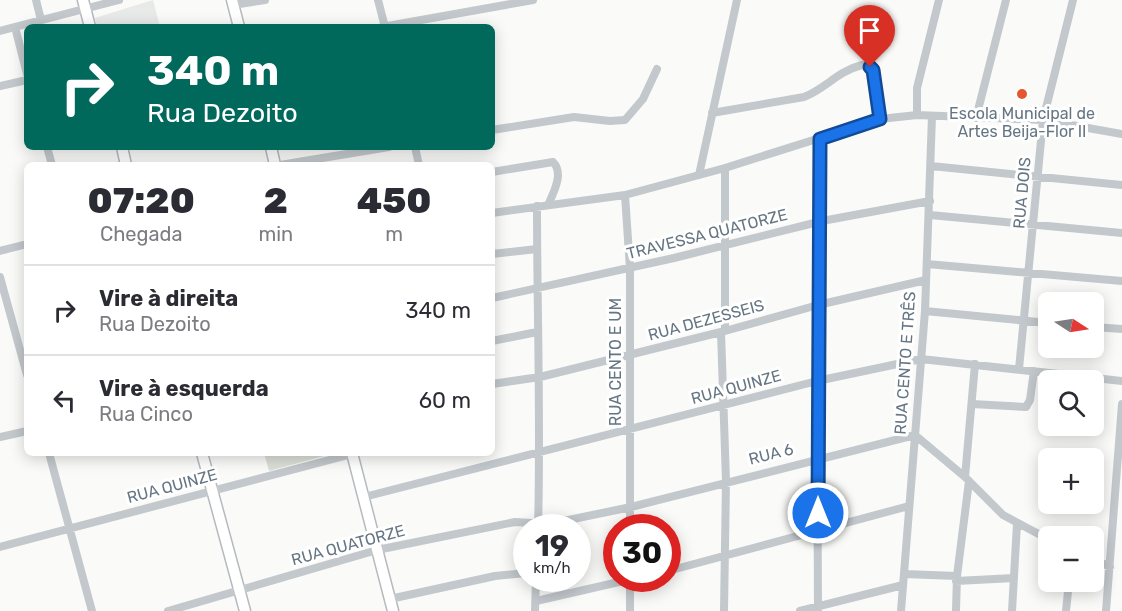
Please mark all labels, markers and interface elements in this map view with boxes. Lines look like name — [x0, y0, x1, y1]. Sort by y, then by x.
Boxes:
pin — [844, 5, 895, 67]
icon: arrive — [853, 14, 886, 47]
text: 340 m — [147, 46, 279, 96]
icon: right — [48, 48, 126, 126]
marker: Escola Municipal de Artes Beija-Flor II — [1015, 87, 1029, 101]
text: Rua Dezoito — [147, 97, 298, 129]
place label: Escola Municipal de Artes Beija-Flor II — [949, 104, 1095, 141]
street label: RUA DOIS — [1009, 156, 1035, 230]
text: 07:20 — [88, 179, 195, 222]
text: 2 — [264, 179, 288, 222]
text: 450 — [357, 179, 431, 222]
street label: TRAVESSA QUATORZE — [625, 205, 789, 263]
text: Chegada — [100, 222, 183, 246]
text: min — [258, 222, 293, 246]
text: m — [385, 222, 403, 246]
text: Vire à direita — [99, 285, 238, 312]
street label: RUA CENTO E TRÊS — [891, 291, 919, 435]
north arrow — [1038, 292, 1104, 358]
map controls — [1038, 292, 1104, 592]
icon: right — [48, 294, 81, 327]
street label: RUA DEZESSEIS — [646, 295, 766, 345]
text: 340 m — [405, 297, 471, 324]
street label: RUA CENTO E UM — [606, 298, 625, 426]
text: Rua Dezoito — [99, 312, 211, 336]
street label: RUA QUINZE — [689, 366, 783, 408]
button: search — [1038, 370, 1104, 436]
text: Vire à esquerda — [99, 375, 269, 402]
icon: left — [48, 384, 81, 417]
text: 60 m — [419, 387, 471, 414]
text: Rua Cinco — [99, 402, 193, 426]
street label: RUA 6 — [747, 439, 796, 469]
button: + — [1038, 448, 1104, 514]
street label: RUA QUINZE — [125, 465, 219, 507]
position arrow — [786, 481, 850, 545]
speed limit sign: 30 — [603, 514, 681, 592]
street label: RUA QUATORZE — [289, 521, 407, 569]
button: − — [1038, 526, 1104, 592]
text: 19 — [535, 528, 569, 564]
text: km/h — [533, 559, 571, 577]

